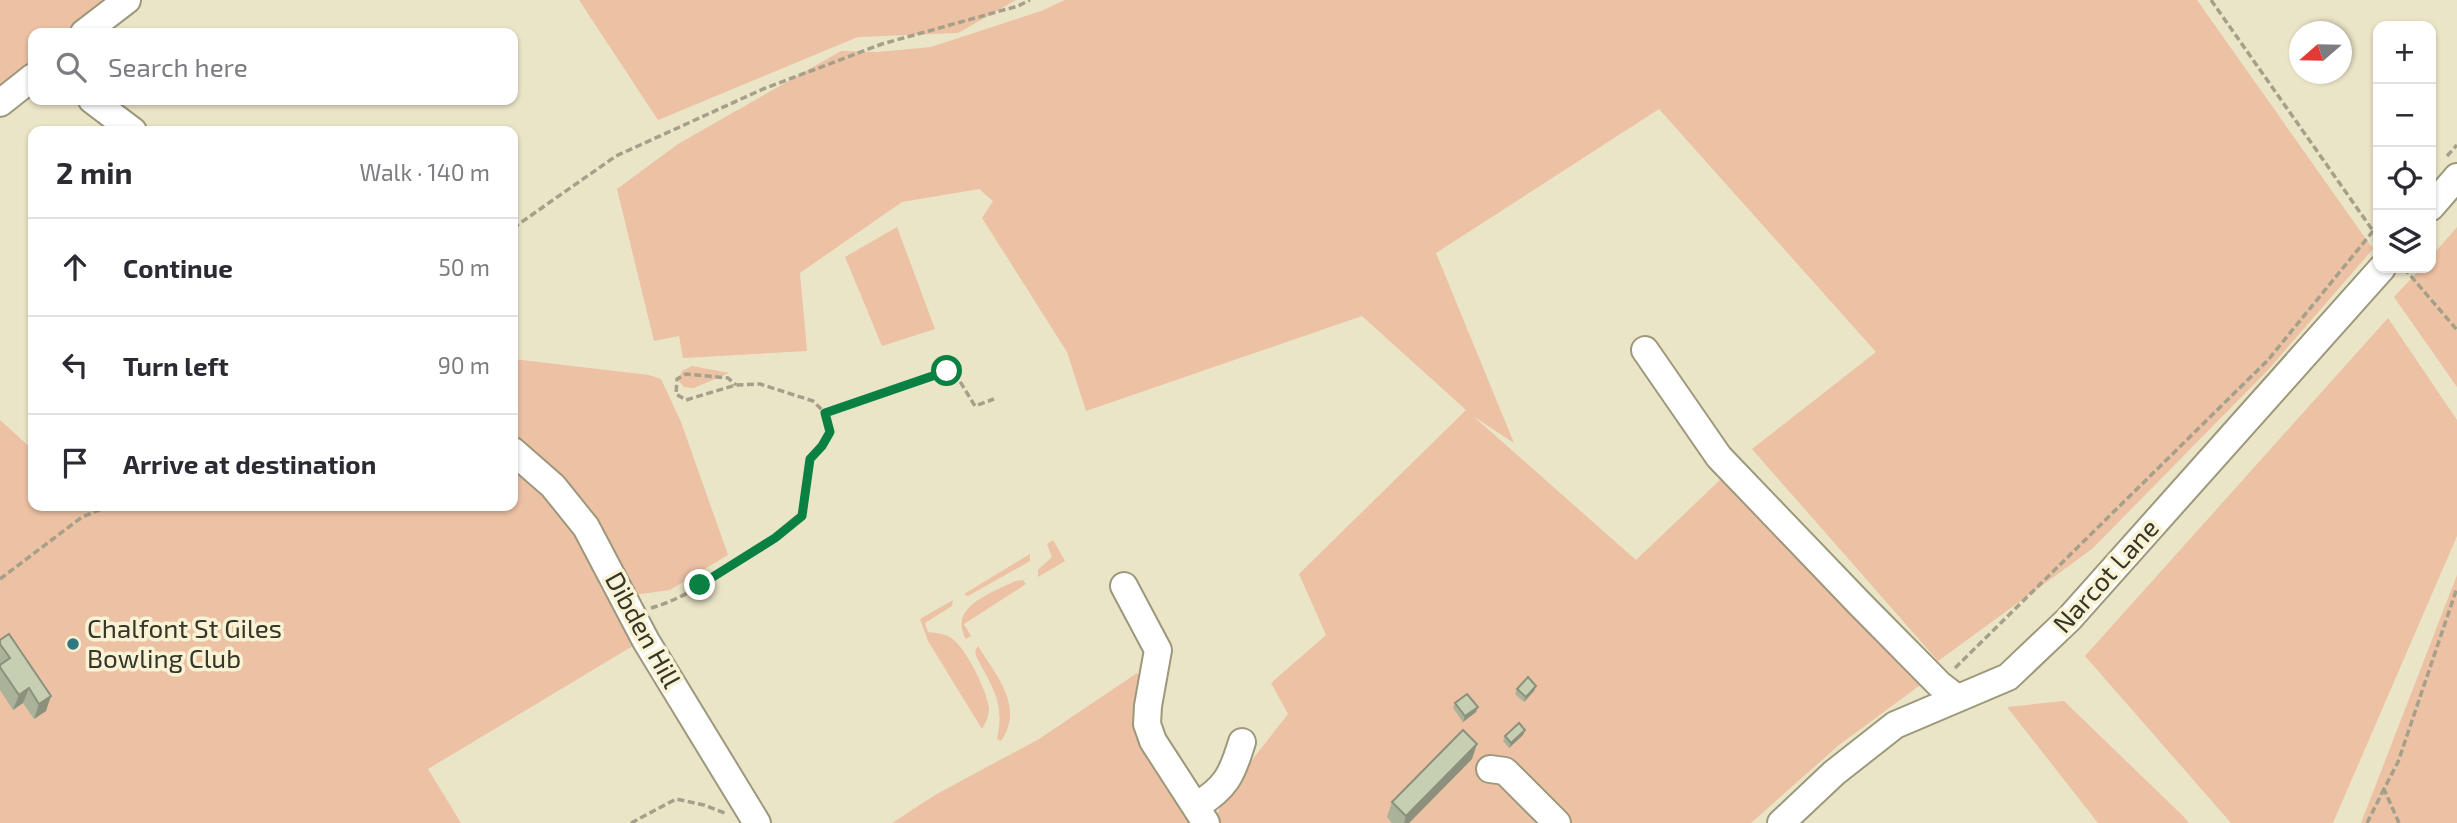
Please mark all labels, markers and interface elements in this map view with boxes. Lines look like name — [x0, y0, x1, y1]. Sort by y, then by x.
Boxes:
north arrow — [2289, 21, 2352, 84]
map controls — [2373, 21, 2436, 273]
button: + — [2373, 21, 2436, 84]
search box — [28, 28, 518, 105]
icon: search — [52, 48, 90, 86]
text: Search here — [108, 51, 248, 82]
button: − — [2373, 84, 2436, 147]
button: locate — [2373, 147, 2436, 210]
text: 2 min — [56, 154, 133, 190]
text: Walk · 140 m — [359, 158, 490, 186]
button: layers — [2373, 210, 2436, 273]
icon: ahead — [56, 248, 94, 286]
text: Continue — [123, 252, 233, 283]
text: 50 m — [439, 253, 490, 281]
icon: left — [56, 346, 94, 384]
text: Turn left — [123, 350, 229, 381]
text: 90 m — [438, 351, 490, 379]
route start — [931, 355, 962, 386]
icon: arrive — [56, 444, 94, 482]
text: Arrive at destination — [123, 448, 376, 479]
street label: Narcot Lane — [2046, 512, 2164, 638]
street label: Dibden Hill — [600, 566, 689, 693]
route end — [684, 569, 715, 600]
place label: Chalfont St Giles Bowling Club — [87, 612, 282, 673]
marker: Chalfont St Giles Bowling Club — [65, 636, 81, 652]

